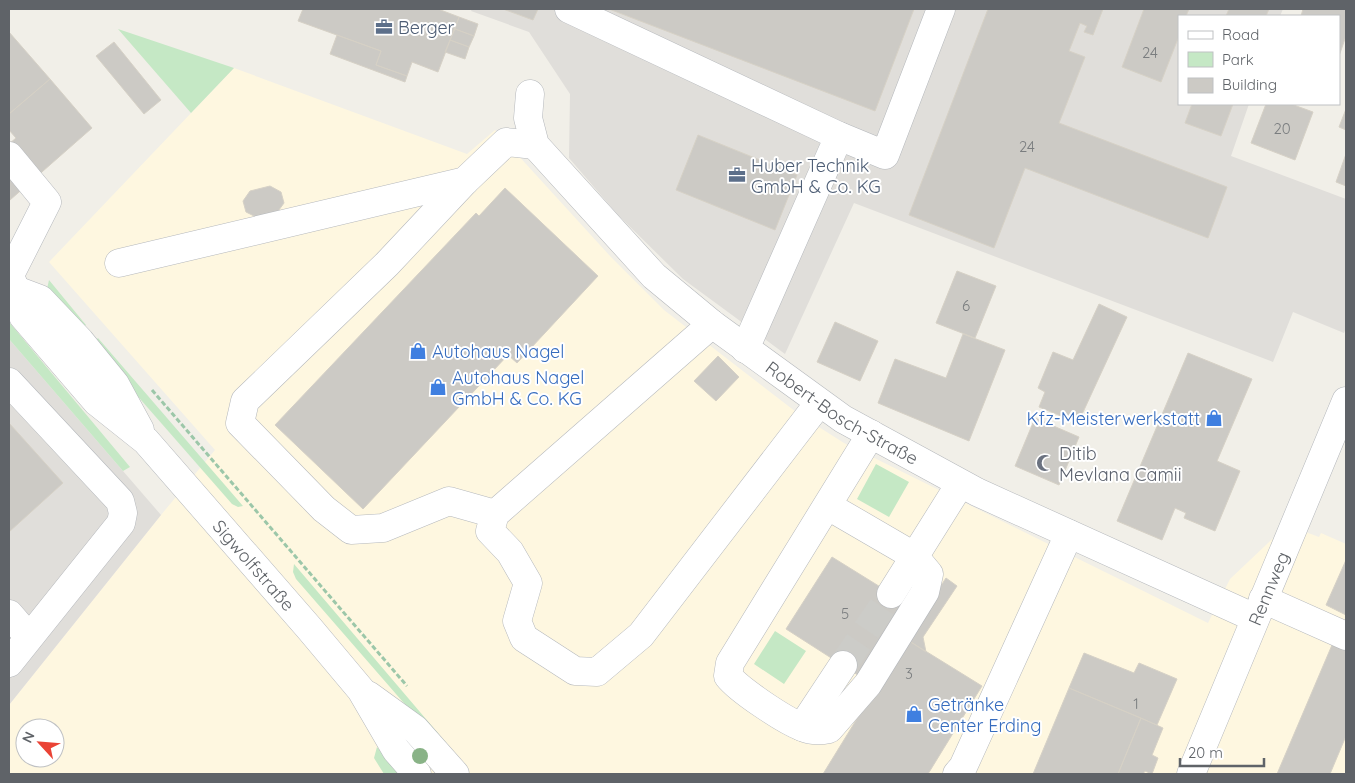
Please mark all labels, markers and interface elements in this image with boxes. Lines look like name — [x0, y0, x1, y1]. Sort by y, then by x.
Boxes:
legend — [1178, 15, 1340, 105]
place label: Berger — [398, 16, 455, 39]
office icon: Berger — [374, 17, 394, 37]
text: Road — [1222, 25, 1259, 44]
house number: 24 — [1142, 43, 1158, 62]
text: Park — [1222, 50, 1254, 69]
text: Building — [1222, 75, 1277, 94]
house number: 20 — [1273, 119, 1291, 138]
house number: 24 — [1019, 137, 1035, 156]
place label: Huber Technik GmbH & Co. KG — [751, 154, 881, 198]
office icon: Huber Technik GmbH & Co. KG — [727, 165, 747, 185]
house number: 6 — [962, 296, 970, 315]
place label: Autohaus Nagel — [432, 340, 564, 363]
shop icon: Autohaus Nagel — [408, 341, 428, 361]
street label: Robert-Bosch-Straße — [761, 355, 922, 469]
place label: Autohaus Nagel GmbH & Co. KG — [452, 366, 584, 410]
shop icon: Autohaus Nagel GmbH & Co. KG — [428, 377, 448, 397]
place label: Kfz-Meisterwerkstatt — [1026, 407, 1200, 430]
shop icon: Kfz-Meisterwerkstatt — [1204, 408, 1224, 428]
place label: Ditib Mevlana Camii — [1059, 442, 1182, 486]
mosque icon: Ditib Mevlana Camii — [1035, 453, 1055, 473]
street label: Sigwolfstraße — [208, 515, 300, 615]
street label: Rennweg — [1243, 548, 1294, 629]
house number: 5 — [841, 604, 849, 623]
house number: 3 — [905, 664, 913, 683]
place label: Getränke Center Erding — [928, 693, 1042, 737]
house number: 1 — [1133, 694, 1139, 713]
shop icon: Getränke Center Erding — [904, 704, 924, 724]
north arrow — [15, 718, 65, 768]
text: N — [18, 729, 39, 746]
scale bar — [1180, 736, 1264, 768]
text: 20 m — [1188, 743, 1223, 762]

